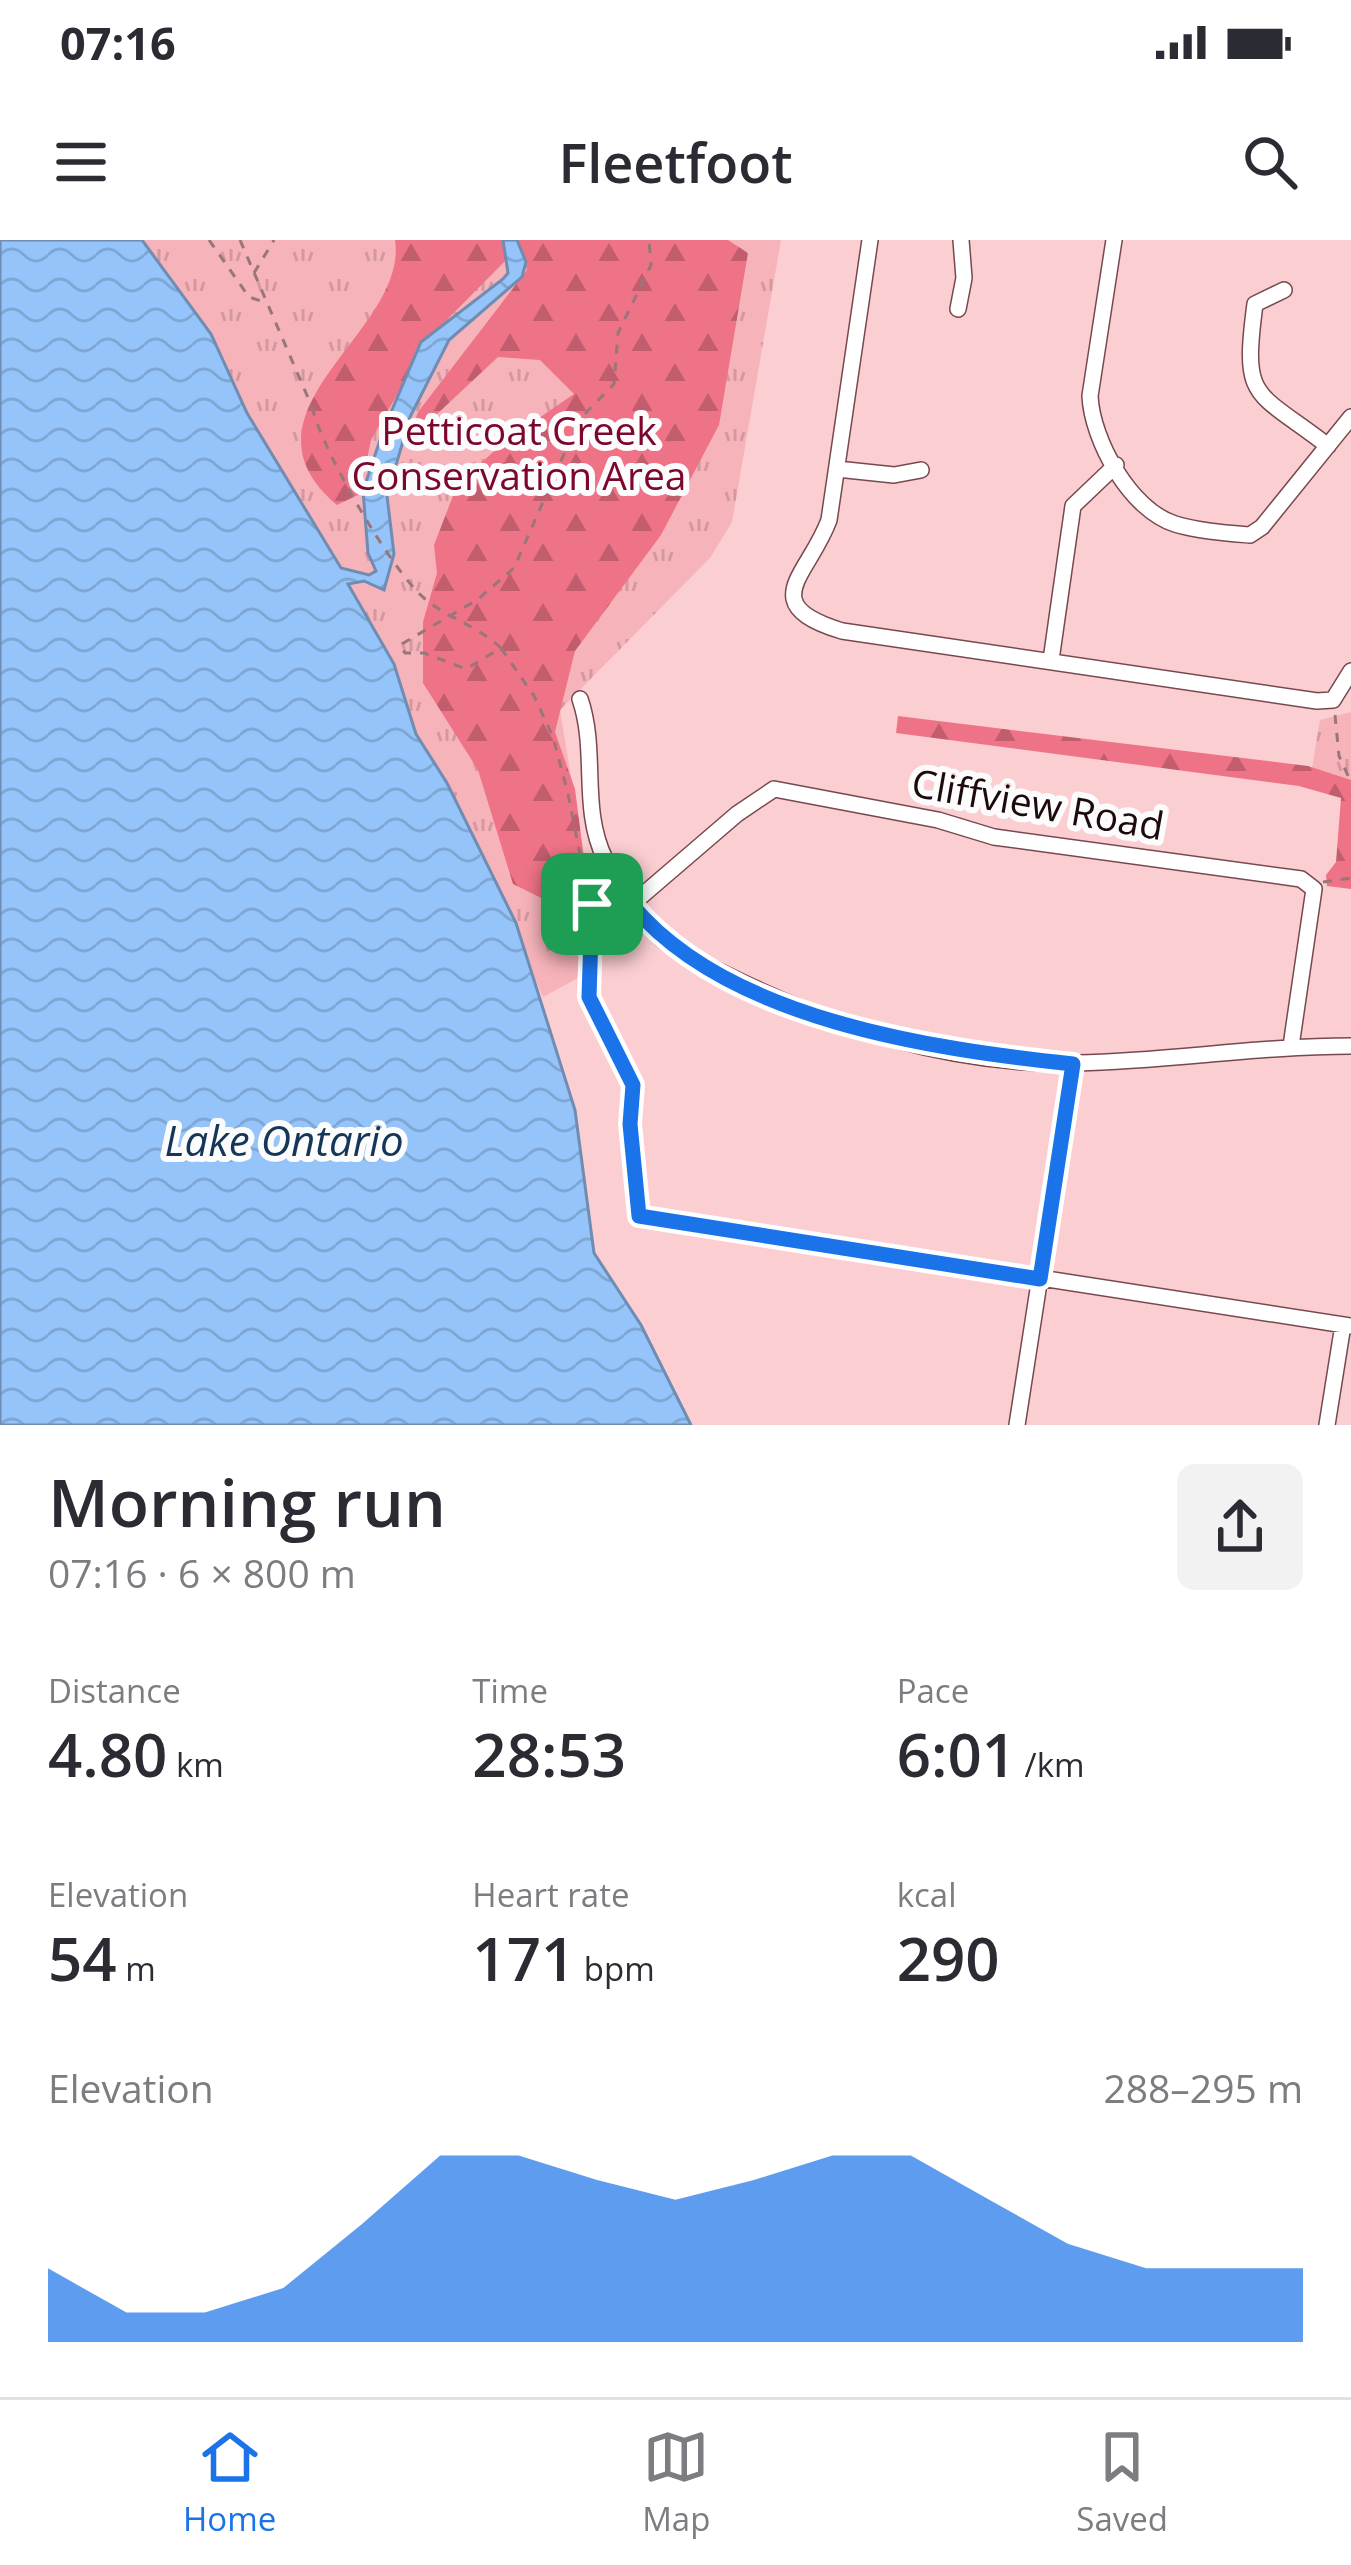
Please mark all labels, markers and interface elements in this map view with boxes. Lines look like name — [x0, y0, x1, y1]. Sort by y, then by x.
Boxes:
text: 07:16 — [60, 12, 176, 73]
text: Fleetfoot — [558, 125, 793, 199]
icon: menu — [48, 129, 114, 195]
icon: search — [1237, 129, 1303, 195]
park label: Petticoat Creek Conservation Area — [352, 403, 686, 501]
street label: Cliffview Road — [908, 755, 1168, 851]
pin — [541, 853, 643, 955]
icon: arrive — [559, 871, 625, 937]
water label: Lake Ontario — [164, 1111, 404, 1168]
text: Morning run — [48, 1456, 446, 1546]
button: share — [1177, 1464, 1303, 1590]
text: 07:16 · 6 × 800 m — [48, 1546, 356, 1599]
text: Distance — [48, 1668, 181, 1713]
text: Time — [472, 1668, 548, 1713]
text: Pace — [897, 1668, 969, 1713]
text: 4.80 — [48, 1713, 167, 1795]
text: 28:53 — [472, 1713, 626, 1795]
text: 6:01 — [897, 1713, 1016, 1795]
text: km — [167, 1742, 224, 1787]
text: /km — [1016, 1742, 1085, 1787]
text: Elevation — [48, 1872, 188, 1917]
text: Heart rate — [472, 1872, 629, 1917]
text: kcal — [897, 1872, 956, 1917]
text: 54 — [48, 1917, 117, 1999]
text: 171 — [472, 1917, 575, 1999]
text: 290 — [897, 1917, 1000, 1999]
text: m — [117, 1946, 156, 1991]
text: bpm — [575, 1946, 655, 1991]
text: Elevation — [48, 2061, 214, 2114]
text: 288–295 m — [1103, 2061, 1303, 2114]
tab: Home — [183, 2424, 276, 2541]
tab: Map — [642, 2424, 710, 2541]
tab: Saved — [1076, 2424, 1168, 2541]

